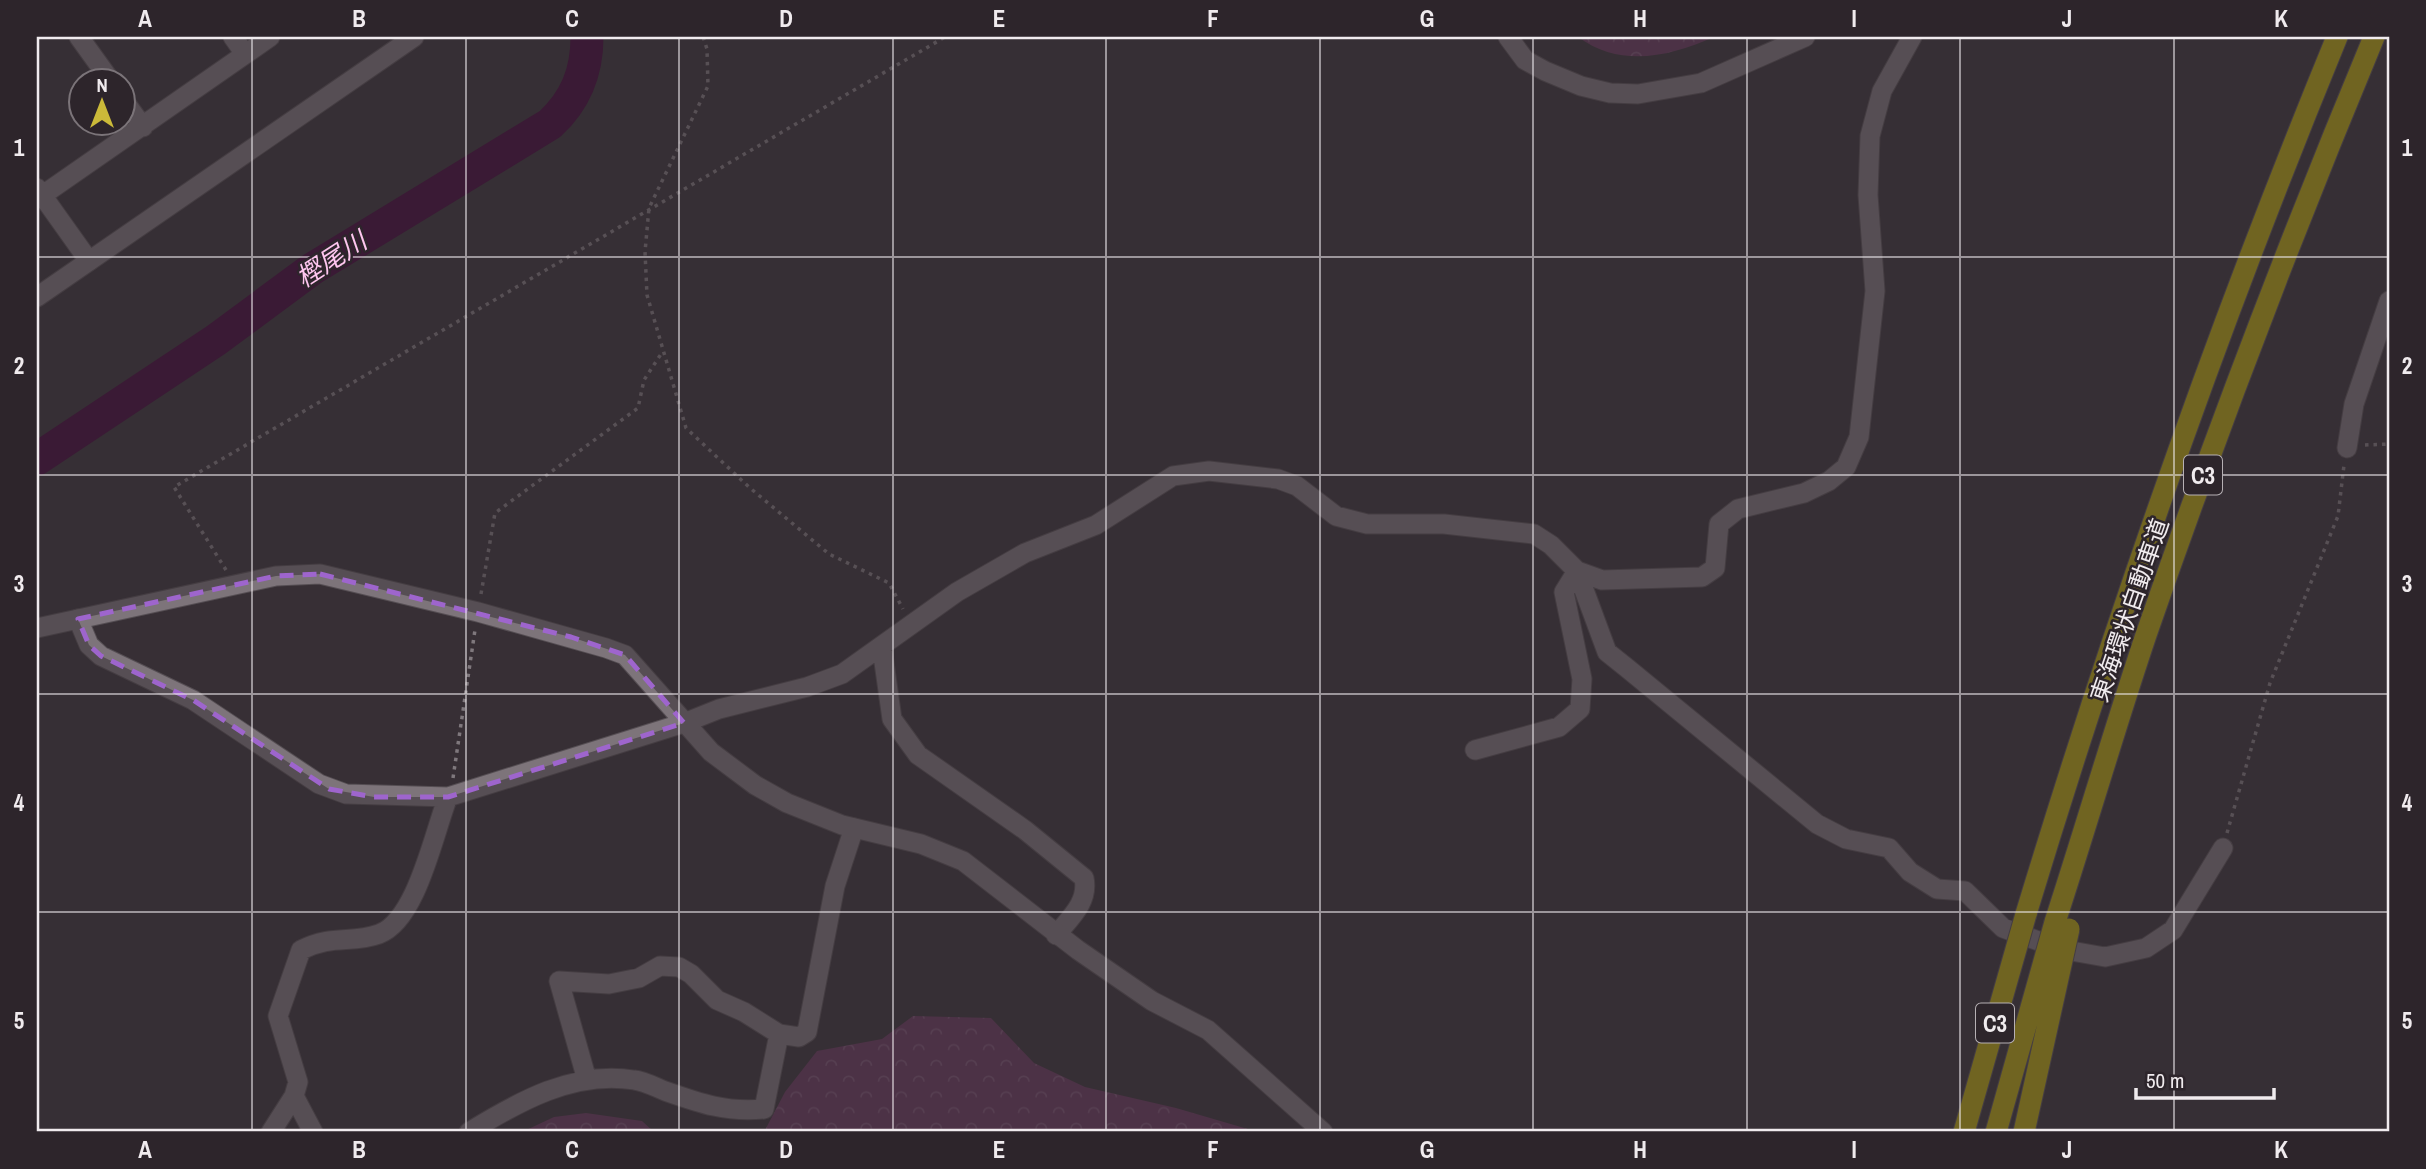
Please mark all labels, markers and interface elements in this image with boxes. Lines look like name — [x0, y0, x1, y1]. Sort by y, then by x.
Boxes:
text: A — [138, 3, 152, 34]
text: B — [352, 3, 366, 34]
text: C — [565, 3, 579, 34]
text: D — [779, 3, 793, 34]
text: E — [993, 3, 1005, 34]
text: F — [1207, 3, 1219, 34]
text: G — [1420, 3, 1434, 34]
text: H — [1633, 3, 1647, 34]
text: I — [1851, 3, 1857, 34]
text: J — [2062, 3, 2072, 34]
text: K — [2274, 3, 2288, 34]
north arrow — [66, 66, 136, 136]
text: N — [96, 72, 108, 98]
text: 1 — [14, 132, 25, 163]
text: 1 — [2402, 132, 2413, 163]
water label: 樫尾川 — [289, 221, 376, 295]
text: 2 — [14, 350, 24, 381]
text: 2 — [2402, 350, 2412, 381]
road number: C3 — [2184, 456, 2222, 495]
street label: 東海環状自動車道 — [2083, 514, 2175, 706]
text: 3 — [14, 568, 24, 599]
text: 3 — [2402, 568, 2412, 599]
text: 4 — [14, 787, 25, 818]
text: 4 — [2402, 787, 2413, 818]
road number: C3 — [1976, 1004, 2014, 1042]
text: 5 — [14, 1005, 24, 1036]
text: 5 — [2402, 1005, 2412, 1036]
scale bar — [2136, 1057, 2274, 1101]
text: 50 m — [2146, 1066, 2184, 1095]
text: A — [138, 1134, 152, 1165]
text: B — [352, 1134, 366, 1165]
text: C — [565, 1134, 579, 1165]
text: D — [779, 1134, 793, 1165]
text: E — [993, 1134, 1005, 1165]
text: F — [1207, 1134, 1219, 1165]
text: G — [1420, 1134, 1434, 1165]
text: H — [1633, 1134, 1647, 1165]
text: I — [1851, 1134, 1857, 1165]
text: J — [2062, 1134, 2072, 1165]
text: K — [2274, 1134, 2288, 1165]

